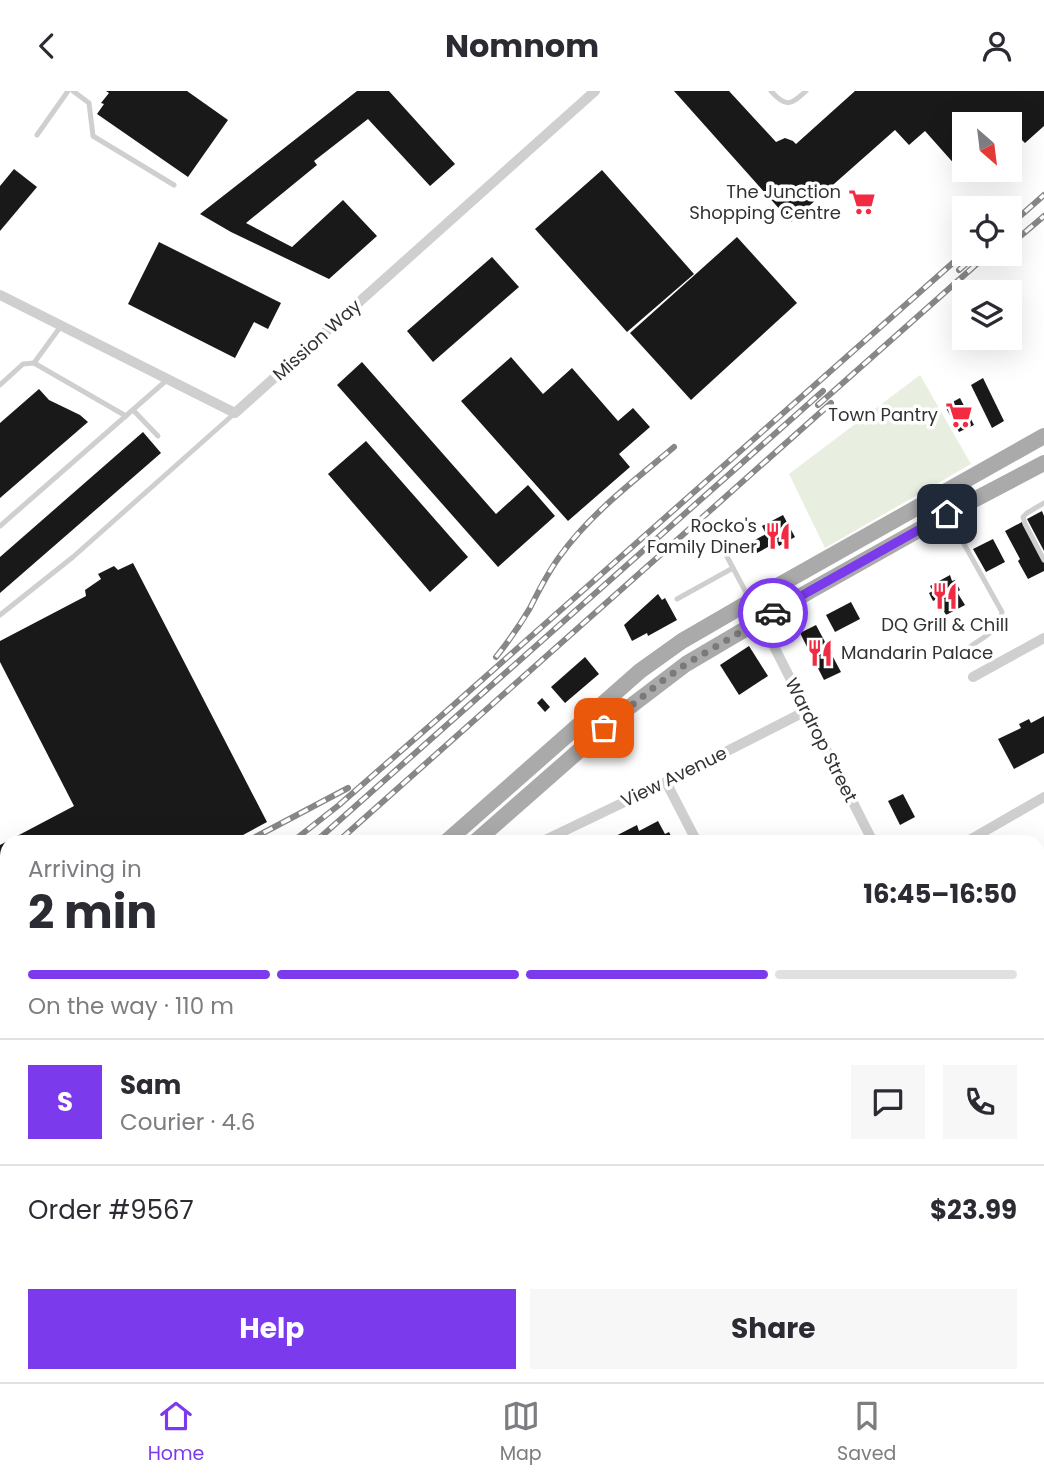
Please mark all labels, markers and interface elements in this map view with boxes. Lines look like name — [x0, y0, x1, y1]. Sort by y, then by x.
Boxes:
text: Nomnom — [445, 23, 599, 68]
icon: back — [28, 27, 66, 65]
icon: person — [978, 27, 1016, 65]
north arrow — [952, 112, 1022, 182]
map controls — [952, 112, 1022, 350]
place label: The Junction Shopping Centre — [689, 179, 841, 225]
supermarket icon: The Junction Shopping Centre — [847, 187, 877, 217]
button: locate — [952, 196, 1022, 266]
button: layers — [952, 280, 1022, 350]
street label: Mission Way — [267, 293, 366, 386]
supermarket icon: Town Pantry — [944, 400, 974, 430]
place label: Town Pantry — [828, 402, 938, 427]
pin — [917, 484, 977, 544]
icon: home — [928, 495, 966, 533]
place label: Rocko's Family Diner — [647, 513, 757, 559]
restaurant icon: Rocko's Family Diner — [763, 521, 793, 551]
courier — [738, 578, 808, 648]
restaurant icon: DQ Grill & Chill — [930, 581, 960, 611]
icon: car — [754, 594, 792, 632]
place label: DQ Grill & Chill — [881, 612, 1009, 637]
restaurant icon: Mandarin Palace — [805, 638, 835, 668]
place label: Mandarin Palace — [841, 640, 993, 665]
street label: Wardrop Street — [779, 673, 864, 806]
pin — [574, 698, 634, 758]
icon: bag — [585, 709, 623, 747]
street label: View Avenue — [617, 740, 731, 813]
text: Arriving in — [28, 853, 142, 885]
text: 16:45–16:50 — [863, 876, 1017, 912]
text: 2 min — [28, 880, 157, 944]
text: On the way · 110 m — [28, 990, 234, 1022]
button: chat — [851, 1065, 925, 1139]
button: phone — [943, 1065, 1017, 1139]
text: Sam — [120, 1067, 181, 1103]
text: S — [57, 1084, 73, 1120]
text: Courier · 4.6 — [120, 1106, 255, 1138]
text: Order #9567 — [28, 1192, 194, 1228]
text: $23.99 — [930, 1192, 1017, 1228]
button: Help — [28, 1289, 516, 1369]
button: Share — [530, 1289, 1017, 1369]
tab: Home — [148, 1397, 204, 1468]
tab: Map — [500, 1397, 542, 1468]
tab: Saved — [837, 1397, 896, 1468]

